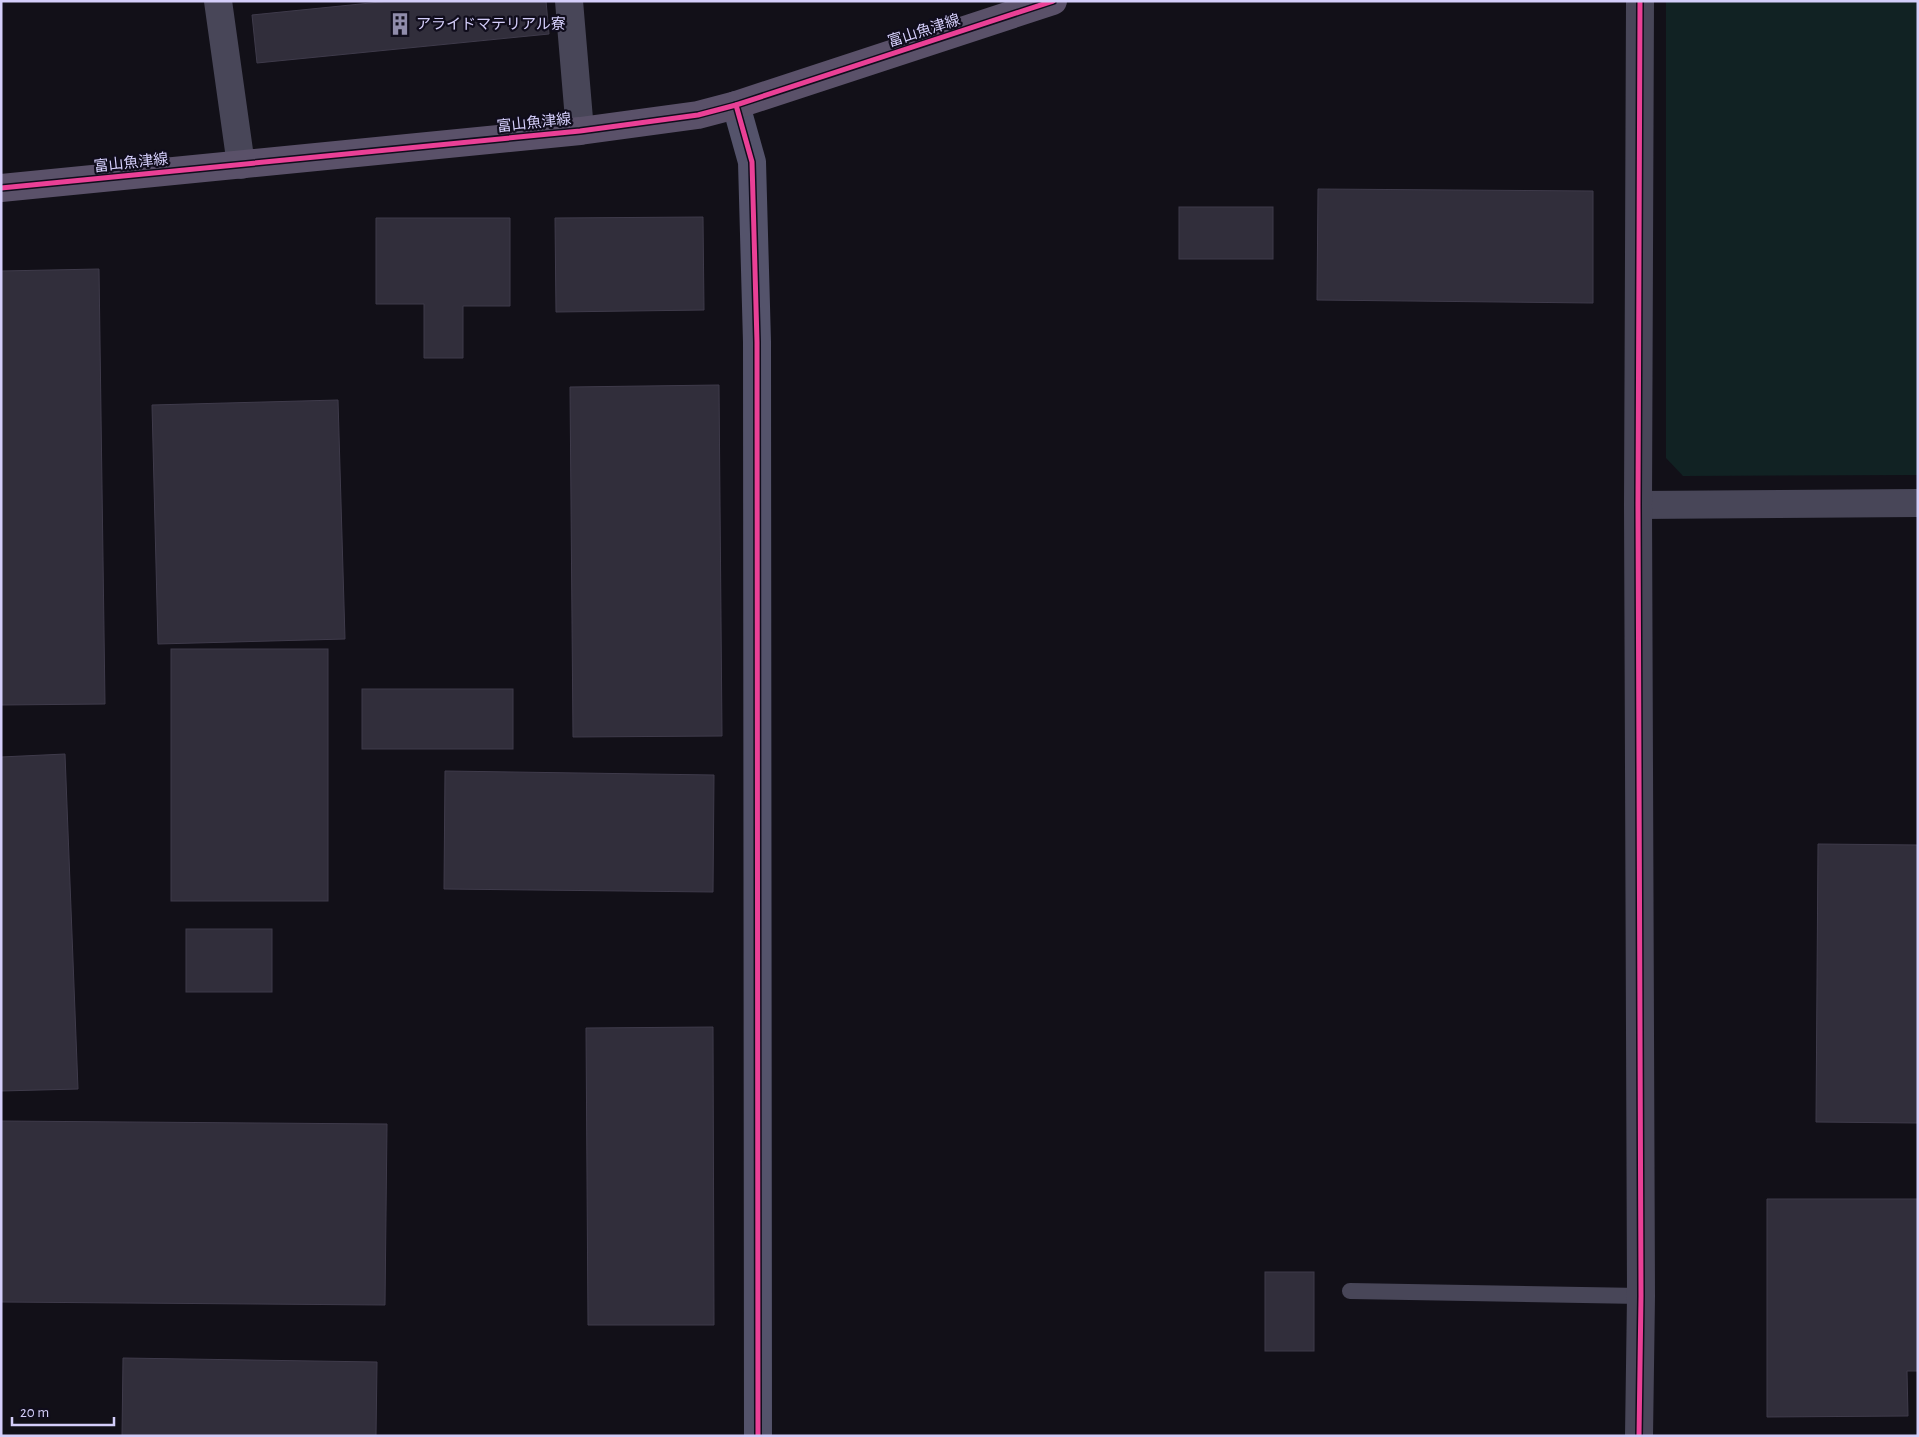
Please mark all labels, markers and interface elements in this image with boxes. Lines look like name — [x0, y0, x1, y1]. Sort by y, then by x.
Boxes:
street label: 富山魚津線 — [885, 10, 962, 50]
building icon: アライドマテリアル寮 — [387, 11, 413, 37]
place label: アライドマテリアル寮 — [416, 16, 566, 32]
street label: 富山魚津線 — [496, 110, 572, 134]
street label: 富山魚津線 — [93, 150, 169, 174]
scale bar — [12, 1394, 115, 1426]
text: 20 m — [20, 1405, 49, 1420]

